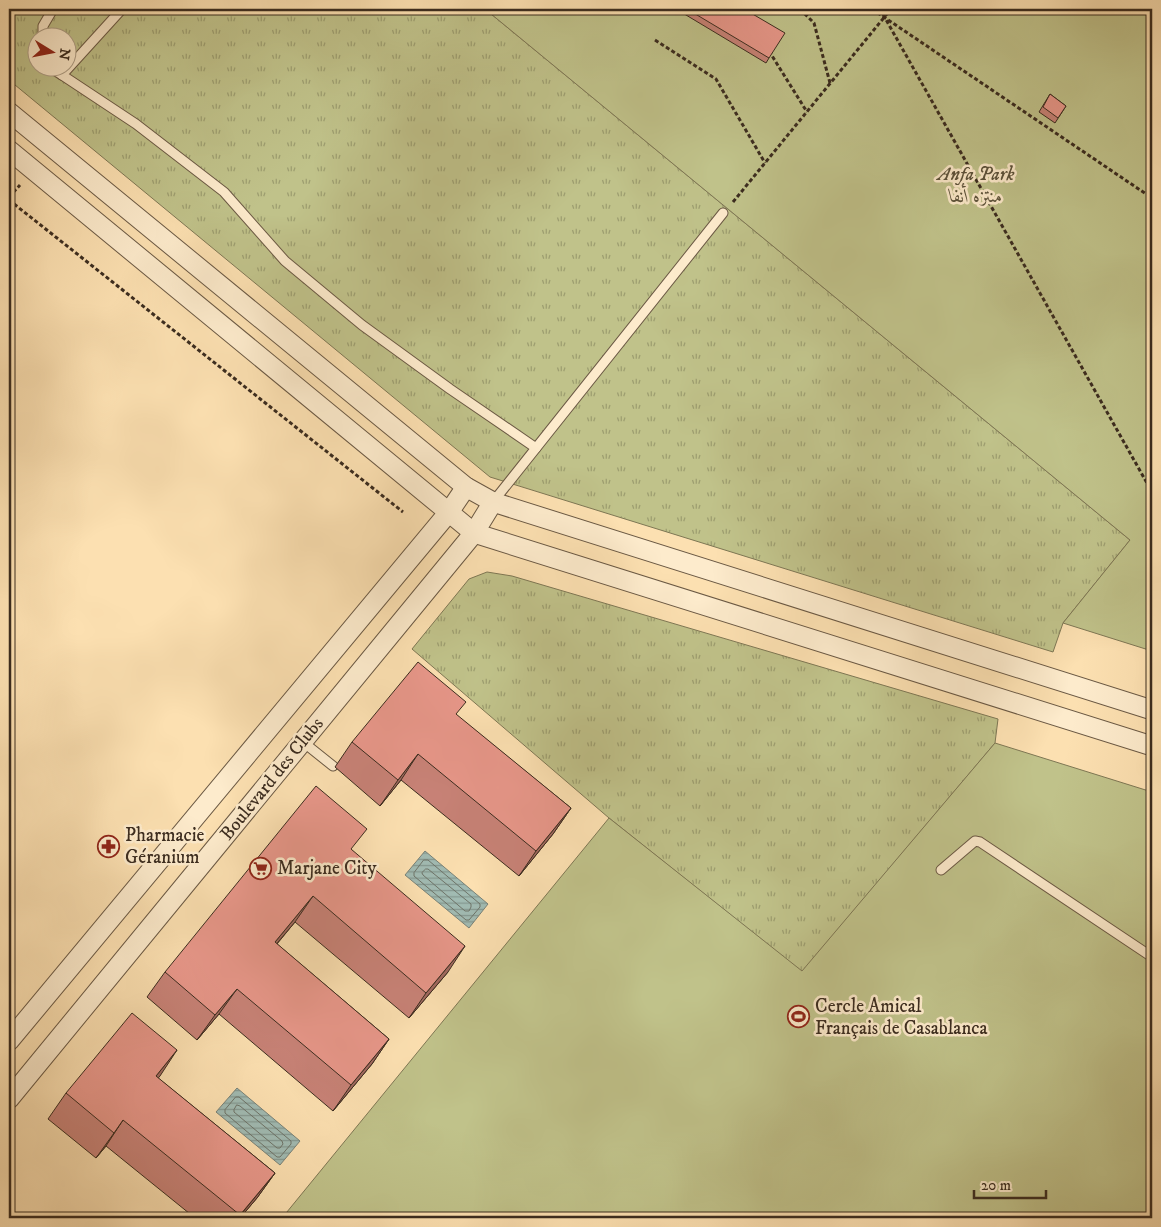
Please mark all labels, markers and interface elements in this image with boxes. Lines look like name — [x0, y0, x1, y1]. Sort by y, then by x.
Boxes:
north arrow — [28, 28, 78, 78]
text: N — [54, 47, 74, 62]
park label: Anfa Park منتزه أنفا — [936, 163, 1014, 208]
street label: Boulevard des Clubs — [215, 713, 329, 845]
place label: Pharmacie Géranium — [125, 824, 205, 869]
pharmacy icon: Pharmacie Géranium — [97, 834, 121, 858]
supermarket icon: Marjane City — [249, 856, 273, 880]
place label: Marjane City — [277, 857, 377, 880]
place label: Cercle Amical Français de Casablanca — [815, 995, 988, 1040]
sports icon: Cercle Amical Français de Casablanca — [787, 1005, 811, 1029]
scale bar — [974, 1167, 1046, 1199]
text: 20 m — [981, 1176, 1011, 1195]

